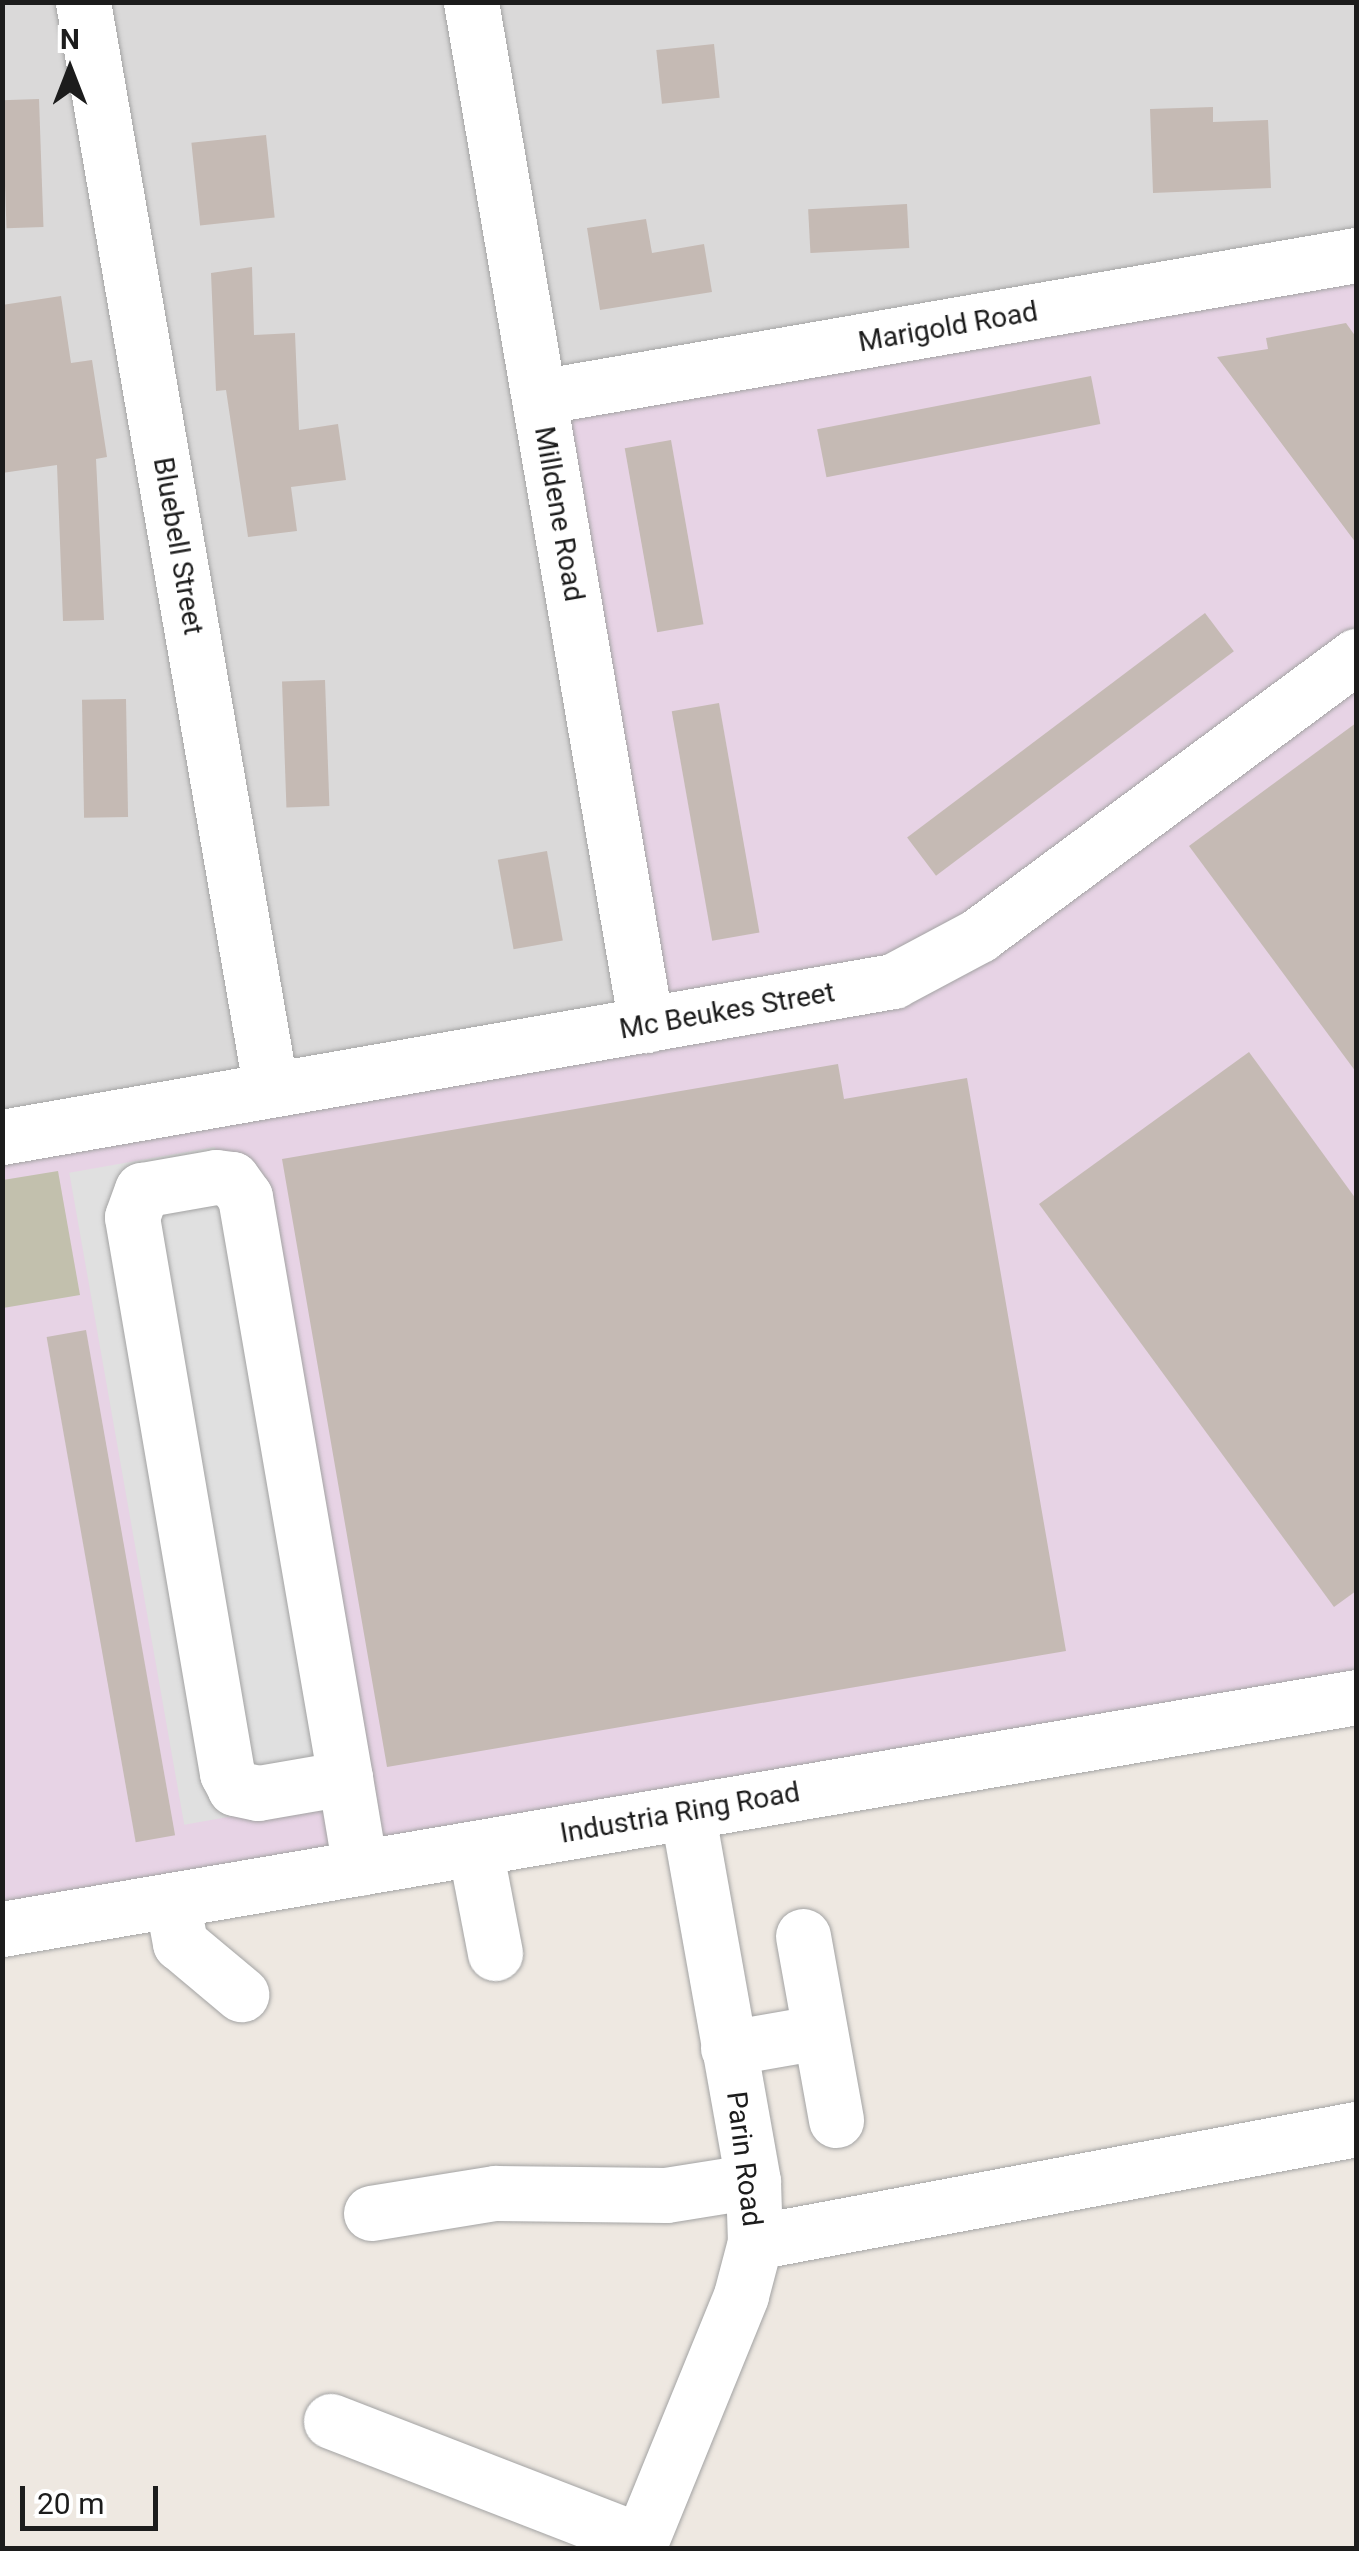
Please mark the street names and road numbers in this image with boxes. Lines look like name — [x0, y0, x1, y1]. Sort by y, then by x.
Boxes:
street label: Marigold Road — [856, 295, 1040, 359]
street label: Milldene Road — [527, 424, 591, 604]
street label: Bluebell Street — [146, 455, 210, 637]
street label: Mc Beukes Street — [617, 976, 837, 1046]
street label: Industria Ring Road — [558, 1775, 802, 1851]
street label: Parin Road — [719, 2090, 769, 2228]

